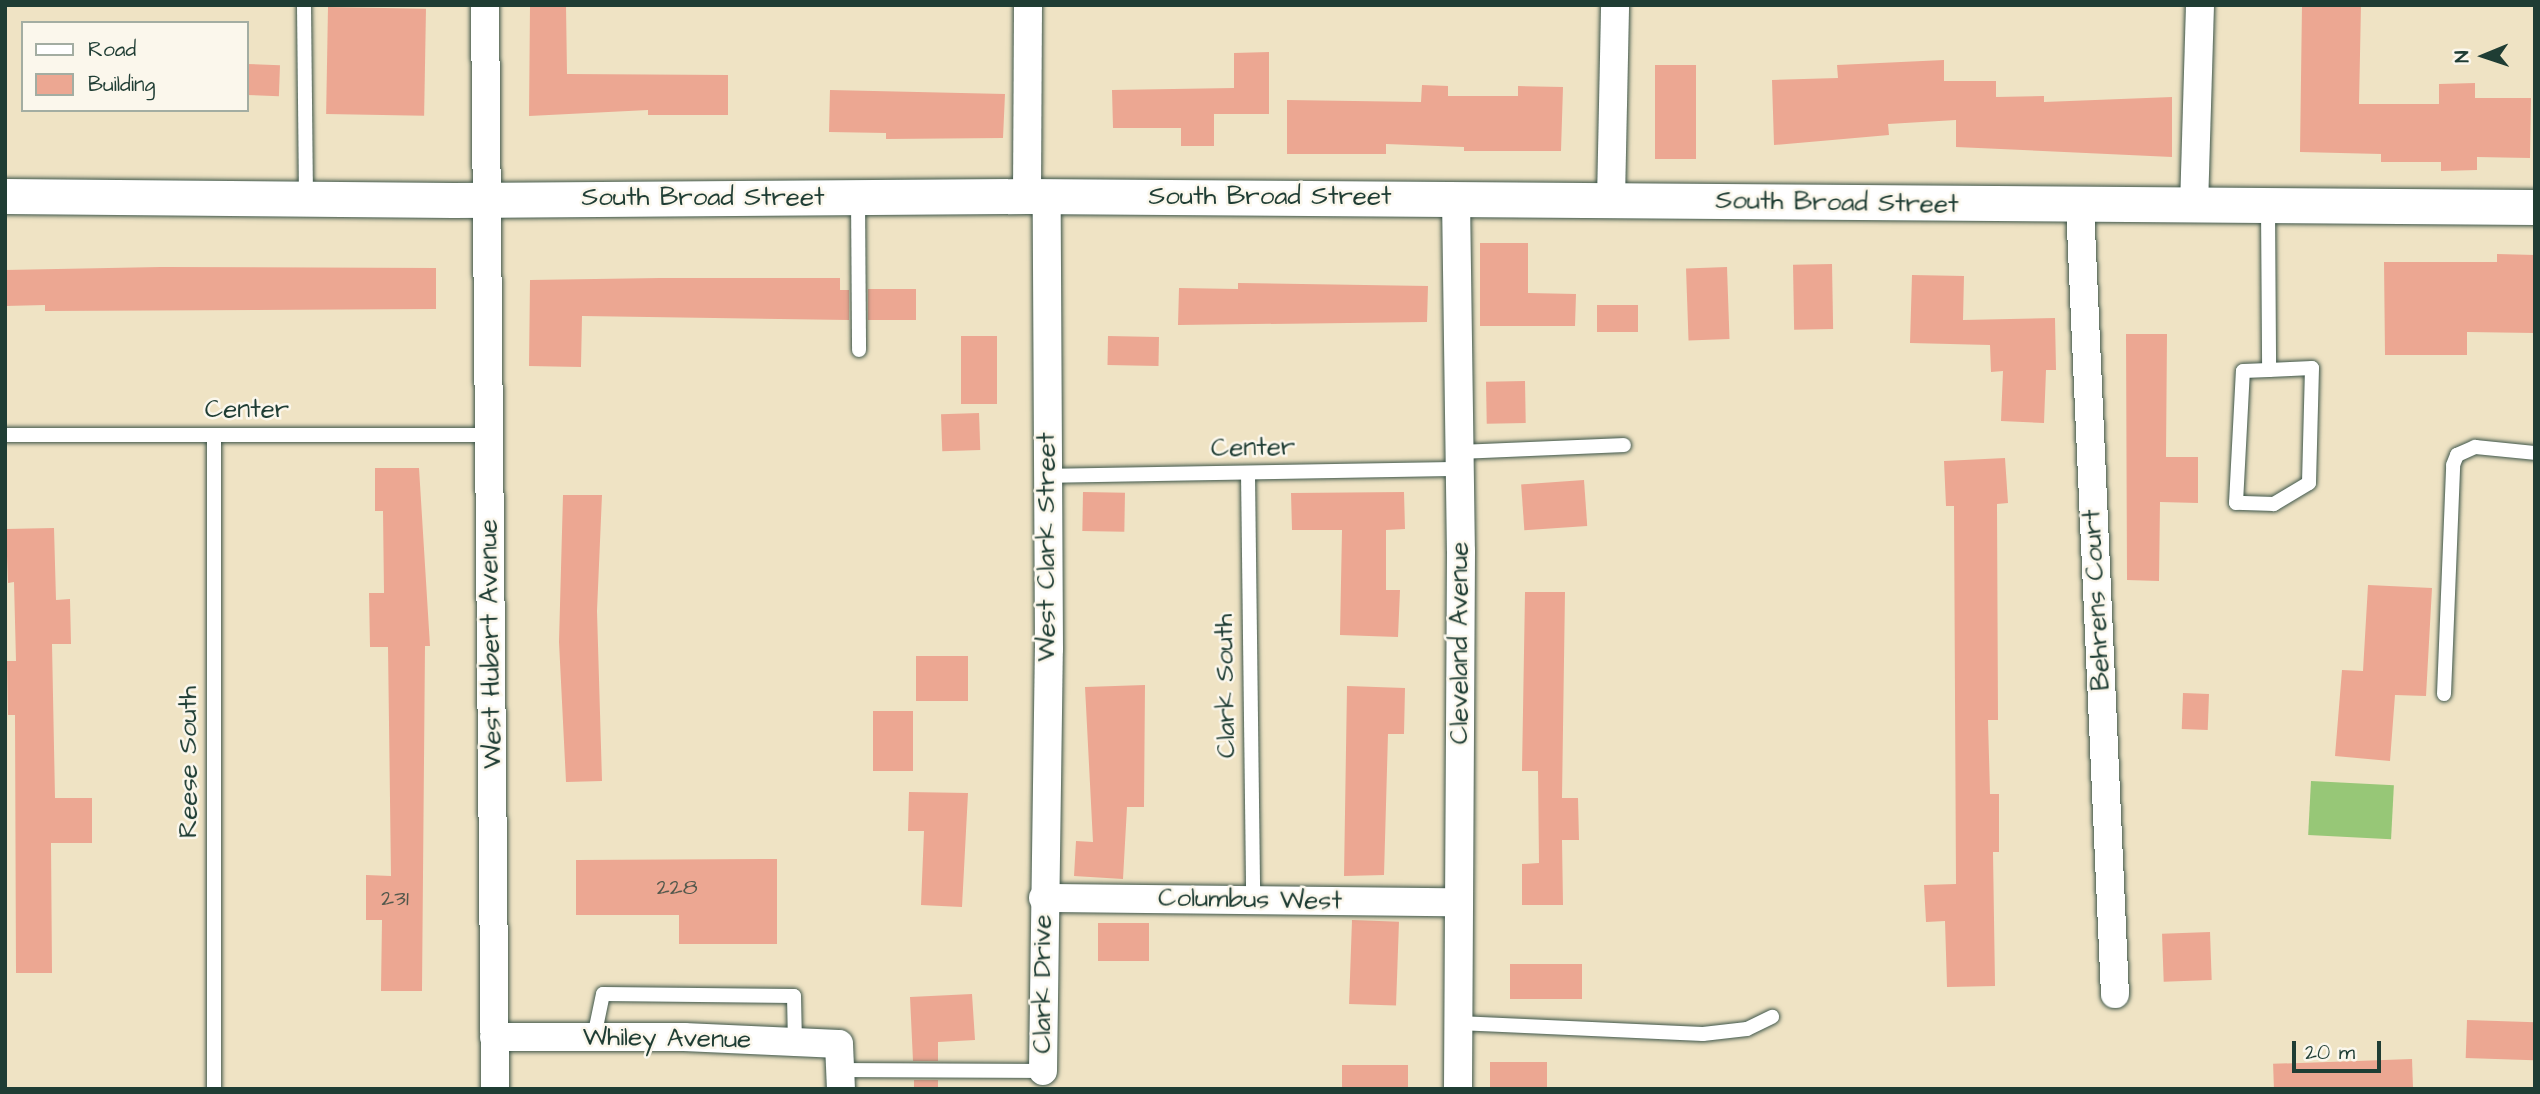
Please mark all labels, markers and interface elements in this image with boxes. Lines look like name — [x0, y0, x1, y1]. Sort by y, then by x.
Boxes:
legend — [21, 21, 248, 112]
north arrow — [2449, 21, 2519, 91]
text: Road — [88, 35, 136, 64]
text: N — [2449, 50, 2476, 63]
text: Building — [88, 70, 155, 99]
street label: South Broad Street — [1149, 181, 1391, 213]
street label: South Broad Street — [582, 182, 824, 214]
street label: South Broad Street — [1715, 185, 1959, 221]
street label: Center — [205, 394, 289, 426]
street label: West Clark Street — [1031, 432, 1063, 662]
street label: Center — [1211, 432, 1295, 464]
street label: Behrens Court — [2077, 509, 2117, 691]
street label: West Hubert Avenue — [473, 519, 509, 769]
street label: Cleveland Avenue — [1444, 542, 1476, 744]
street label: Clark South — [1209, 614, 1243, 758]
street label: Reese South — [173, 686, 205, 838]
house number: 228 — [656, 873, 698, 901]
street label: Columbus West — [1158, 883, 1342, 917]
house number: 231 — [381, 884, 409, 912]
street label: Clark Drive — [1027, 914, 1059, 1054]
street label: Whiley Avenue — [582, 1022, 752, 1056]
scale bar — [2295, 1028, 2384, 1072]
text: 20 m — [2305, 1038, 2355, 1067]

